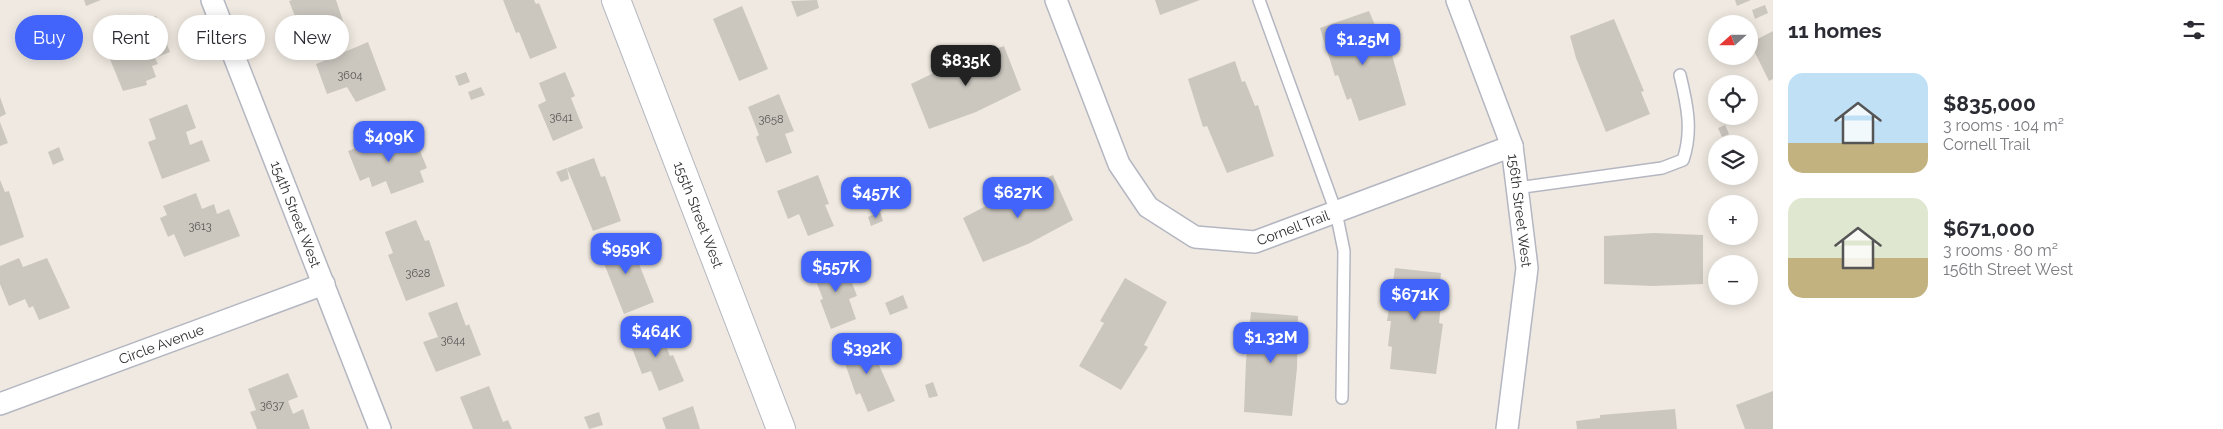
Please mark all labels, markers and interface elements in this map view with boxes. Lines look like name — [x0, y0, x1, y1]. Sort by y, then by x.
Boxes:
chip: Buy — [15, 15, 83, 60]
chip: Rent — [93, 15, 168, 60]
chip: Filters — [178, 15, 265, 60]
chip: New — [275, 15, 349, 60]
north arrow — [1708, 15, 1758, 65]
map controls — [1708, 15, 1758, 305]
icon: filters — [2180, 16, 2208, 44]
text: 11 homes — [1788, 18, 1882, 43]
pin: $1.25M — [1322, 23, 1404, 66]
text: $1.25M — [1336, 30, 1390, 49]
pin: $835K — [931, 44, 1001, 87]
text: $835K — [942, 51, 990, 70]
house number: 3604 — [337, 69, 363, 82]
button: locate — [1708, 75, 1758, 125]
text: $835,000 — [1943, 91, 2036, 116]
icon: home — [1828, 93, 1888, 153]
house number: 3641 — [549, 111, 573, 124]
house number: 3658 — [758, 113, 784, 126]
text: 3 rooms · 104 m² — [1943, 116, 2064, 135]
pin: $409K — [354, 120, 424, 163]
text: $409K — [364, 127, 414, 146]
button: layers — [1708, 135, 1758, 185]
text: Cornell Trail — [1943, 135, 2030, 154]
street label: 156th Street West — [1505, 153, 1535, 268]
street label: 154th Street West — [268, 159, 324, 270]
street label: 155th Street West — [671, 159, 726, 271]
pin: $457K — [841, 176, 911, 219]
pin: $627K — [983, 176, 1053, 219]
text: $457K — [852, 183, 900, 202]
text: $627K — [994, 183, 1042, 202]
button: + — [1708, 195, 1758, 245]
street label: Cornell Trail — [1254, 207, 1332, 249]
text: $671,000 — [1943, 216, 2035, 241]
icon: home — [1828, 218, 1888, 278]
house number: 3613 — [188, 220, 212, 233]
pin: $959K — [591, 232, 661, 275]
text: $959K — [602, 239, 650, 258]
text: 3 rooms · 80 m² — [1943, 241, 2058, 260]
pin: $557K — [801, 250, 871, 293]
button: − — [1708, 255, 1758, 305]
text: $557K — [812, 257, 860, 276]
text: 156th Street West — [1943, 260, 2073, 279]
house number: 3628 — [406, 267, 430, 280]
pin: $671K — [1380, 278, 1450, 321]
text: $671K — [1391, 285, 1439, 304]
pin: $464K — [621, 316, 691, 358]
street label: Circle Avenue — [117, 321, 206, 367]
text: $464K — [632, 322, 680, 341]
pin: $1.32M — [1230, 322, 1312, 364]
text: $1.32M — [1244, 328, 1298, 347]
pin: $392K — [832, 332, 902, 375]
house number: 3644 — [441, 334, 465, 347]
text: $392K — [843, 339, 891, 358]
house number: 3637 — [260, 399, 284, 412]

